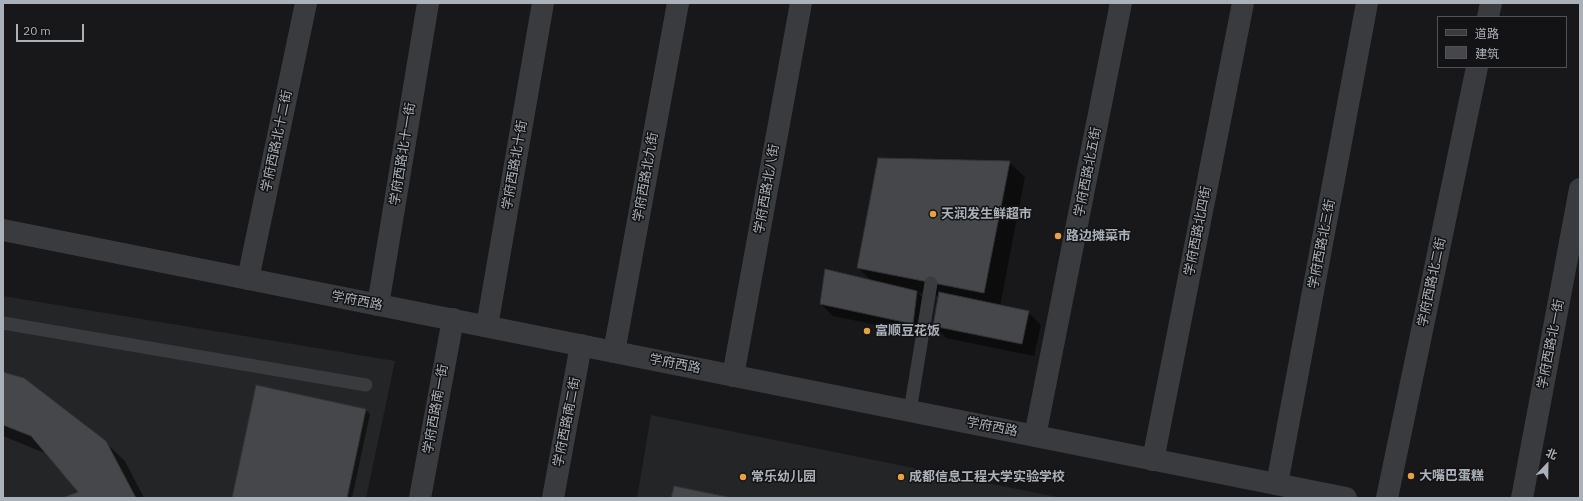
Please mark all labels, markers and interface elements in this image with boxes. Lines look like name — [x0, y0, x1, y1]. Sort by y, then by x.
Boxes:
scale bar — [18, 16, 86, 42]
legend — [1437, 16, 1567, 68]
text: 20 m — [23, 23, 51, 38]
text: 道路 — [1475, 26, 1499, 41]
text: 建筑 — [1475, 46, 1499, 61]
street label: 学府西路北十二街 — [259, 89, 295, 193]
street label: 学府西路北十一街 — [387, 101, 419, 207]
street label: 学府西路北十街 — [499, 119, 531, 211]
street label: 学府西路北五街 — [1072, 126, 1104, 218]
street label: 学府西路北九街 — [630, 131, 662, 223]
street label: 学府西路北八街 — [751, 143, 783, 235]
street label: 学府西路北四街 — [1182, 185, 1214, 277]
street label: 学府西路北三街 — [1306, 198, 1338, 290]
place label: 天润发生鲜超市 — [941, 206, 1032, 222]
marker: 天润发生鲜超市 — [928, 209, 938, 219]
place label: 路边摊菜市 — [1066, 228, 1131, 244]
marker: 路边摊菜市 — [1053, 231, 1063, 241]
street label: 学府西路北二街 — [1415, 236, 1449, 328]
street label: 学府西路 — [330, 288, 384, 314]
street label: 学府西路北一街 — [1535, 298, 1567, 390]
place label: 富顺豆花饭 — [875, 323, 940, 339]
marker: 富顺豆花饭 — [862, 326, 872, 336]
street label: 学府西路 — [648, 351, 702, 377]
street label: 学府西路南一街 — [420, 363, 452, 455]
street label: 学府西路南二街 — [551, 376, 583, 468]
street label: 学府西路 — [965, 414, 1019, 440]
north arrow — [1527, 445, 1567, 485]
text: 北 — [1544, 445, 1559, 462]
place label: 大嘴巴蛋糕 — [1419, 468, 1484, 484]
place label: 常乐幼儿园 — [751, 469, 816, 485]
place label: 成都信息工程大学实验学校 — [909, 469, 1065, 485]
marker: 大嘴巴蛋糕 — [1406, 471, 1416, 481]
marker: 常乐幼儿园 — [738, 472, 748, 482]
marker: 成都信息工程大学实验学校 — [896, 472, 906, 482]

